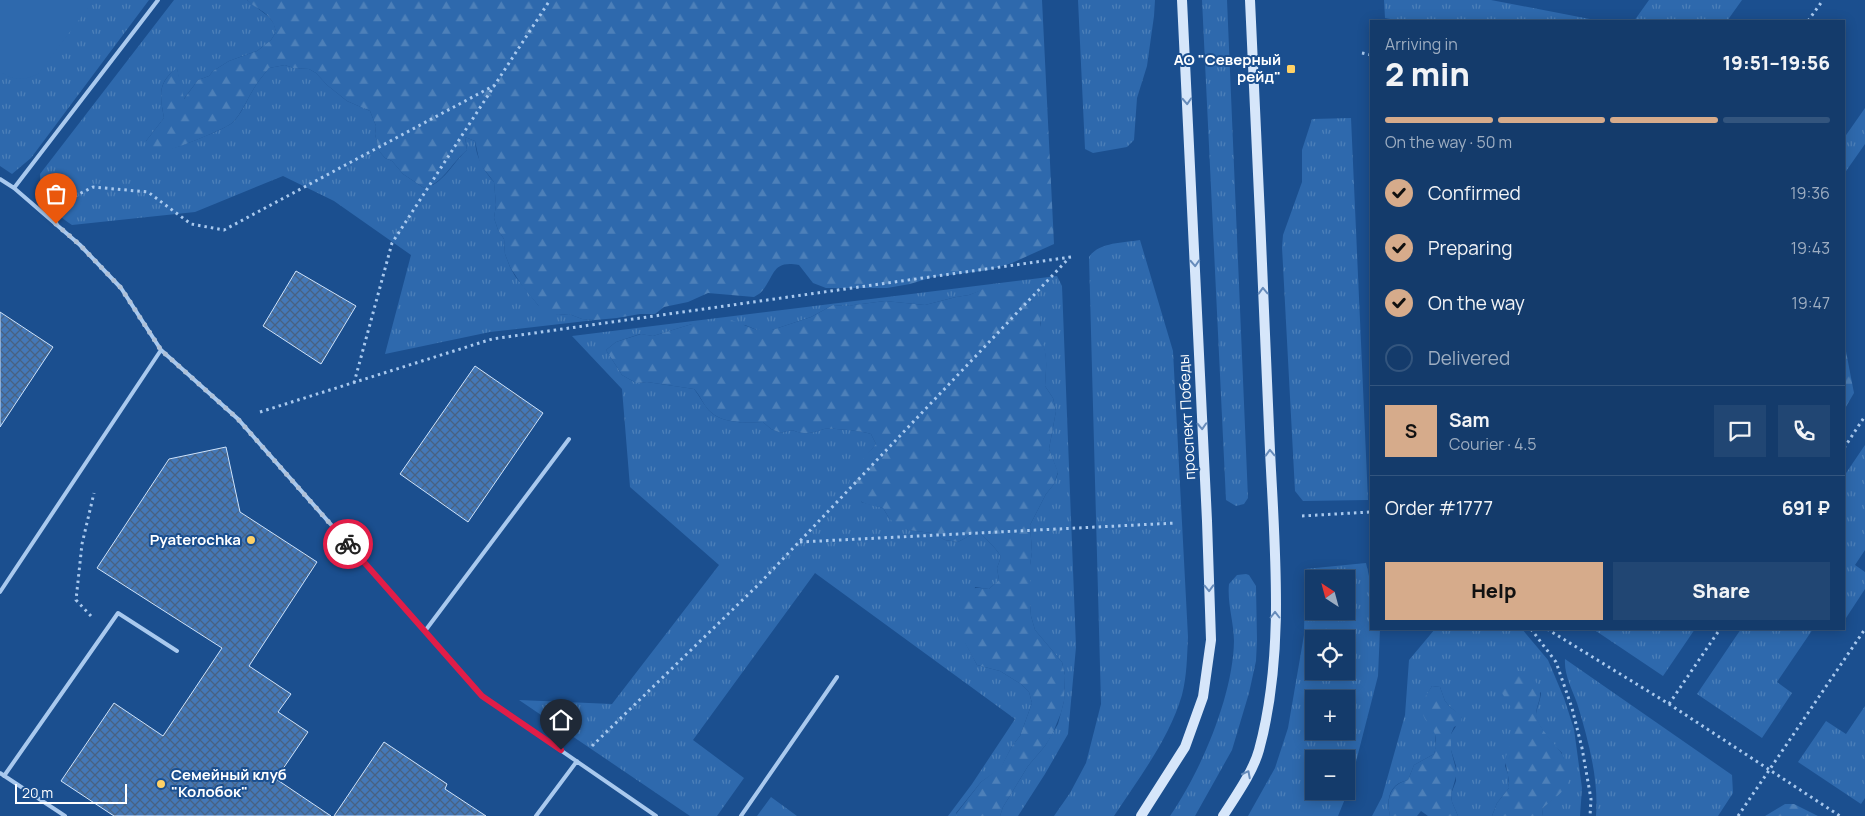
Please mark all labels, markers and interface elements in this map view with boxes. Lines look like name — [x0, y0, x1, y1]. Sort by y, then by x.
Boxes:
text: Arriving in — [1385, 33, 1458, 55]
place label: АО "Северный рейд" — [1174, 49, 1281, 87]
text: 19:51–19:56 — [1722, 50, 1830, 76]
text: 2 min — [1385, 52, 1470, 96]
marker: АО "Северный рейд" — [1285, 63, 1297, 75]
one-way arrow — [1182, 98, 1192, 105]
text: On the way · 50 m — [1385, 131, 1512, 153]
pin — [35, 173, 77, 224]
icon: check — [1385, 179, 1413, 207]
icon: bag — [42, 180, 70, 208]
text: Confirmed — [1428, 180, 1521, 206]
text: 19:36 — [1790, 182, 1830, 204]
icon: check — [1385, 234, 1413, 262]
text: Preparing — [1428, 235, 1513, 261]
text: 19:43 — [1791, 237, 1830, 259]
one-way arrow — [1189, 260, 1200, 268]
one-way arrow — [1258, 286, 1269, 294]
icon: check — [1385, 289, 1413, 317]
text: On the way — [1428, 290, 1525, 316]
text: 19:47 — [1792, 292, 1830, 314]
text: Delivered — [1428, 345, 1510, 371]
street label: проспект Победы — [1173, 354, 1200, 480]
button: chat — [1714, 405, 1766, 457]
button: phone — [1778, 405, 1830, 457]
text: Sam — [1449, 407, 1490, 433]
text: S — [1405, 418, 1417, 444]
one-way arrow — [1197, 422, 1208, 430]
text: Courier · 4.5 — [1449, 433, 1536, 455]
one-way arrow — [1265, 449, 1275, 456]
text: Order #1777 — [1385, 495, 1493, 521]
text: 691 ₽ — [1782, 495, 1830, 521]
courier — [323, 519, 373, 569]
place label: Pyaterochka — [150, 529, 241, 550]
icon: bike — [334, 530, 362, 558]
marker: Pyaterochka — [245, 534, 257, 546]
button: Help — [1385, 562, 1603, 620]
button: Share — [1613, 562, 1830, 620]
north arrow — [1305, 570, 1355, 620]
map controls — [1305, 570, 1355, 800]
one-way arrow — [1204, 584, 1214, 592]
one-way arrow — [1270, 611, 1280, 619]
button: locate — [1305, 630, 1355, 680]
button: + — [1305, 690, 1355, 740]
pin — [540, 699, 582, 750]
icon: home — [547, 706, 575, 734]
button: − — [1305, 750, 1355, 800]
place label: Семейный клуб "Колобок" — [171, 764, 287, 802]
one-way arrow — [1241, 770, 1251, 779]
marker: Семейный клуб "Колобок" — [155, 778, 167, 790]
scale bar — [15, 781, 128, 804]
text: 20 m — [22, 783, 53, 802]

